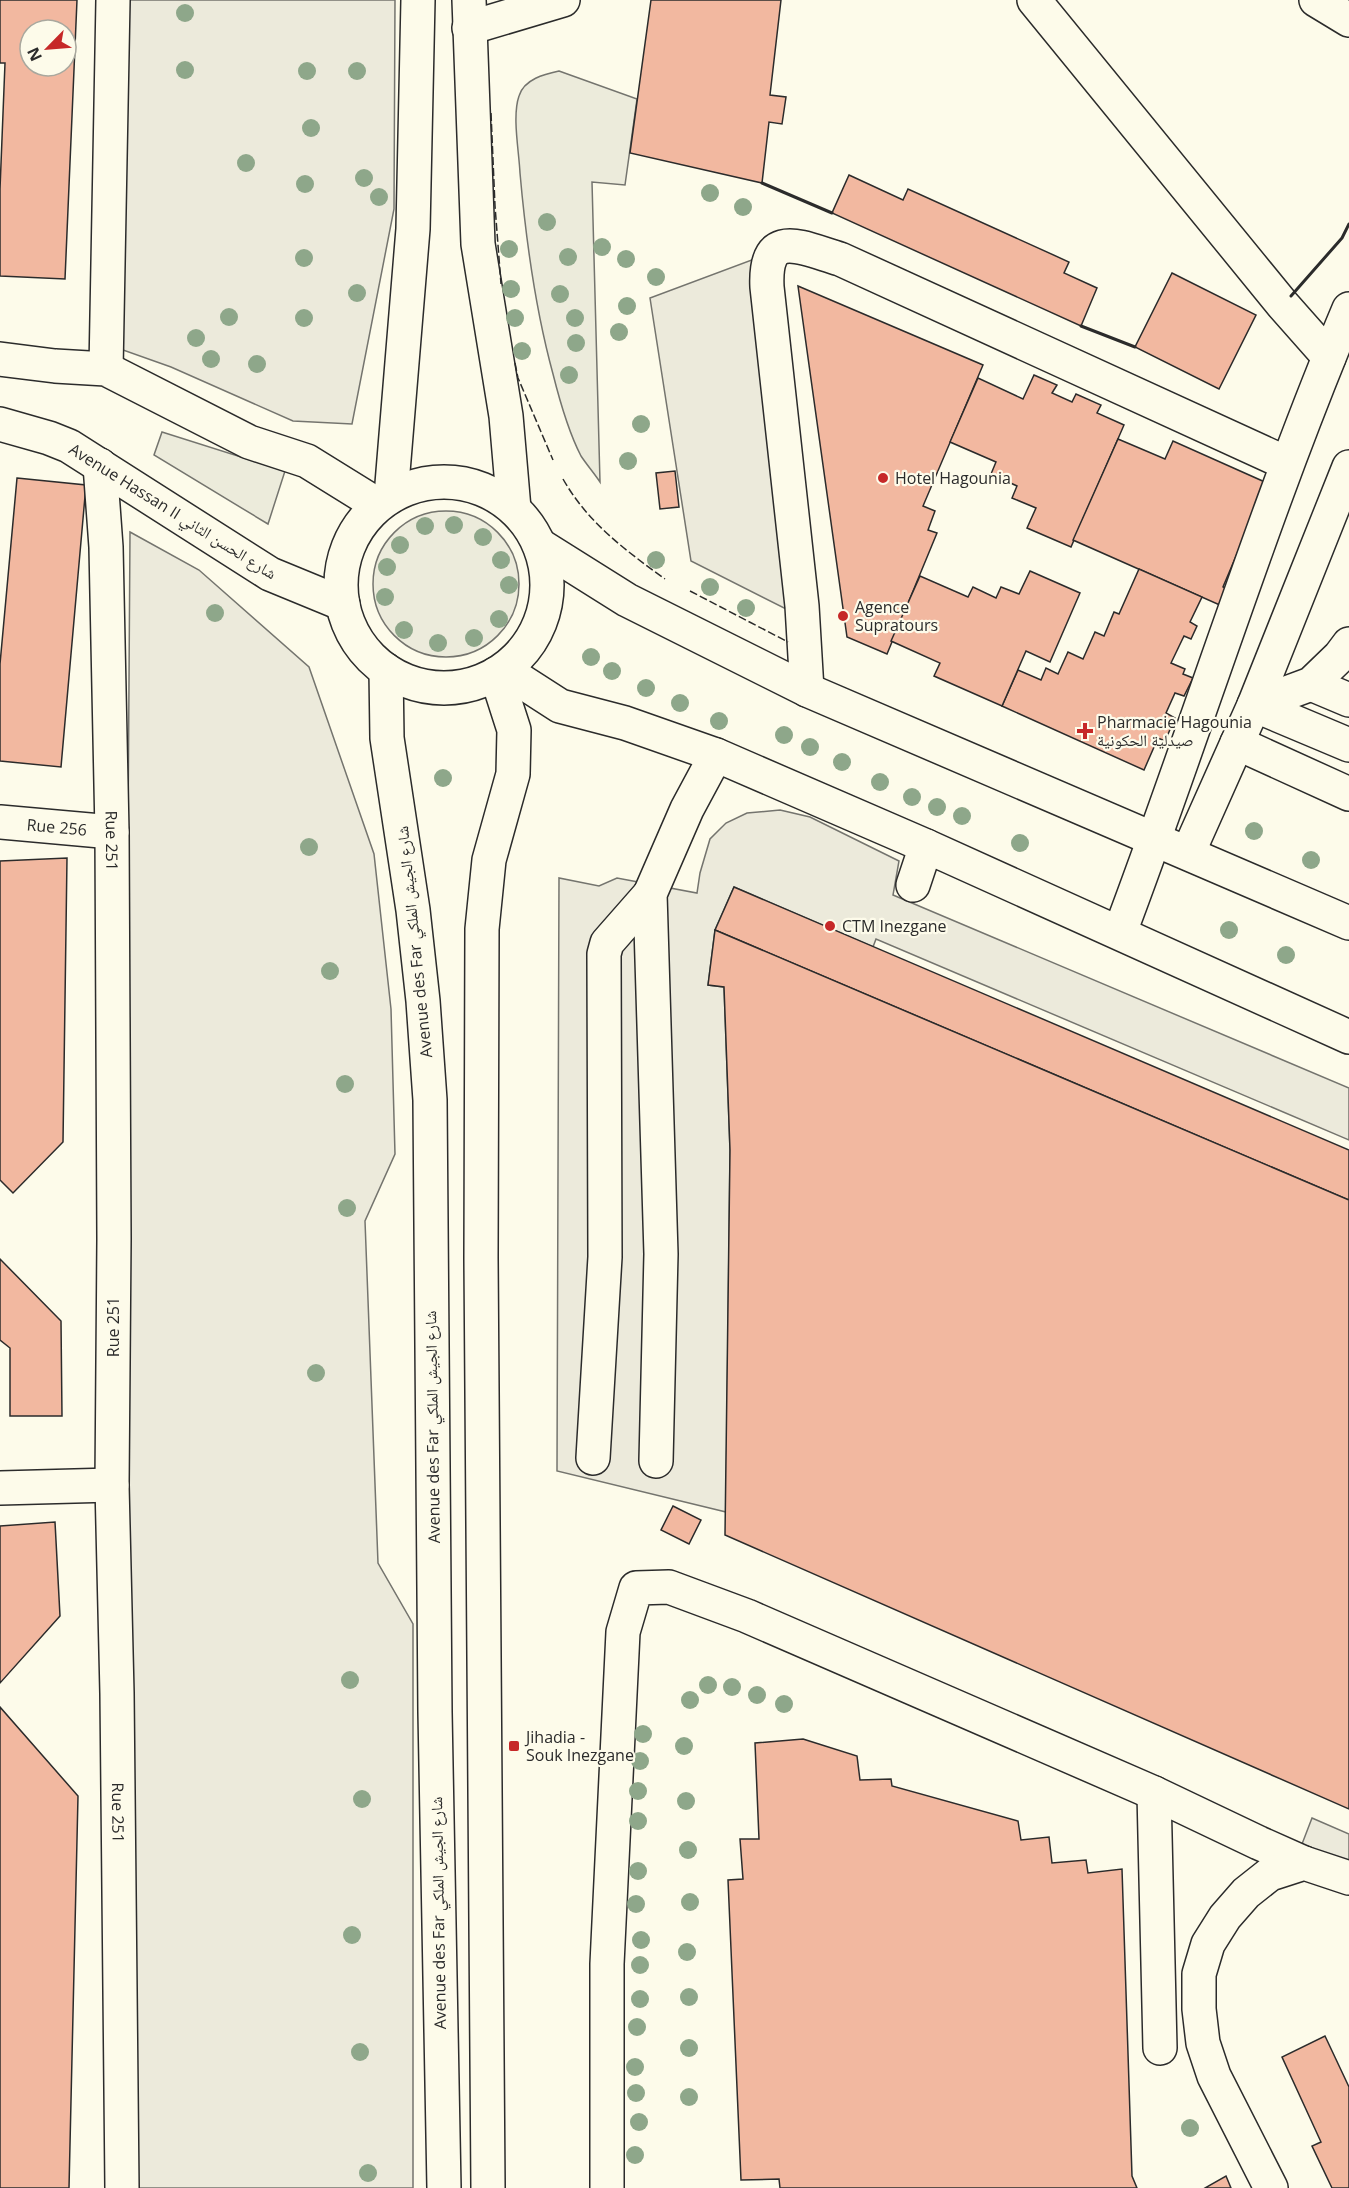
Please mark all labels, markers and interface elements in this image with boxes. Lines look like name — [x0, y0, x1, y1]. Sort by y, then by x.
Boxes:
north arrow — [18, 18, 78, 78]
text: N — [22, 44, 47, 65]
street label: Avenue Hassan II شارع الحسن الثاني — [64, 438, 281, 586]
place label: Hotel Hagounia — [895, 467, 1011, 489]
marker: Hotel Hagounia — [876, 471, 890, 485]
place label: Agence Supratours — [855, 596, 938, 636]
marker: Agence Supratours — [836, 609, 850, 623]
place label: Pharmacie Hagounia صيدلية الحكونية — [1097, 711, 1252, 751]
marker: Pharmacie Hagounia صيدلية الحكونية — [1078, 724, 1092, 738]
street label: Rue 251 — [101, 810, 123, 871]
street label: Rue 256 — [26, 813, 88, 841]
street label: Avenue des Far شارع الجيش الملكي — [391, 825, 439, 1059]
place label: CTM Inezgane — [842, 915, 947, 937]
marker: CTM Inezgane — [823, 919, 837, 933]
street label: Rue 251 — [102, 1297, 124, 1357]
street label: Avenue des Far شارع الجيش الملكي — [419, 1310, 447, 1544]
place label: Jihadia - Souk Inezgane — [524, 1726, 634, 1766]
marker: Jihadia - Souk Inezgane — [507, 1739, 521, 1753]
street label: Rue 251 — [107, 1782, 130, 1843]
street label: Avenue des Far شارع الجيش الملكي — [425, 1796, 453, 2030]

